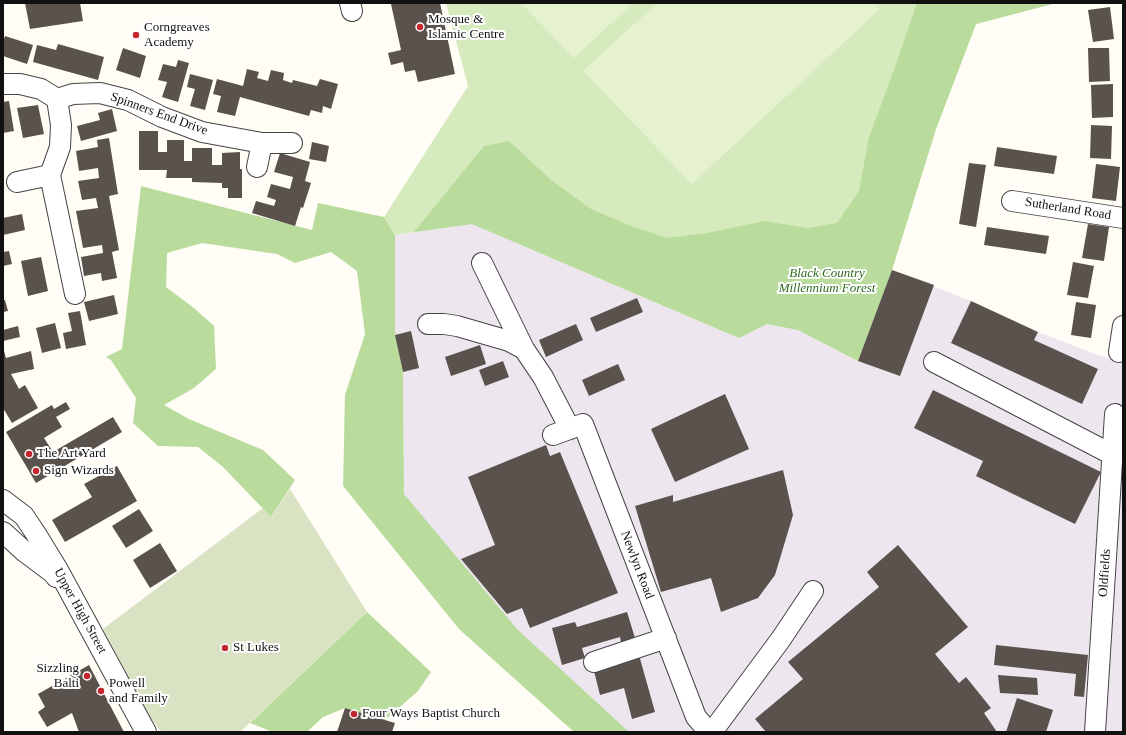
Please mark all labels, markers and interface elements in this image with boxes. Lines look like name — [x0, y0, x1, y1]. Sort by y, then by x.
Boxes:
place label: Mosque & Islamic Centre — [428, 12, 504, 43]
place label: Corngreaves Academy — [144, 20, 210, 51]
marker: Mosque & Islamic Centre — [415, 22, 425, 32]
marker: Corngreaves Academy — [131, 30, 141, 40]
street label: Spinners End Drive — [108, 89, 210, 139]
street label: Sutherland Road — [1024, 194, 1112, 224]
park label: Black Country Millennium Forest — [779, 266, 875, 297]
place label: The Art Yard — [37, 446, 106, 462]
marker: The Art Yard — [24, 449, 34, 459]
place label: Sign Wizards — [44, 463, 114, 479]
marker: Sign Wizards — [31, 466, 41, 476]
street label: Newlyn Road — [617, 529, 657, 601]
street label: Oldfields — [1096, 548, 1114, 598]
street label: Upper High Street — [50, 566, 110, 656]
place label: St Lukes — [233, 640, 279, 656]
marker: St Lukes — [220, 643, 230, 653]
place label: Sizzling Balti — [36, 661, 79, 692]
marker: Sizzling Balti — [82, 671, 92, 681]
place label: Powell and Family — [109, 676, 168, 707]
marker: Powell and Family — [96, 686, 106, 696]
place label: Four Ways Baptist Church — [362, 706, 500, 722]
marker: Four Ways Baptist Church — [349, 709, 359, 719]

